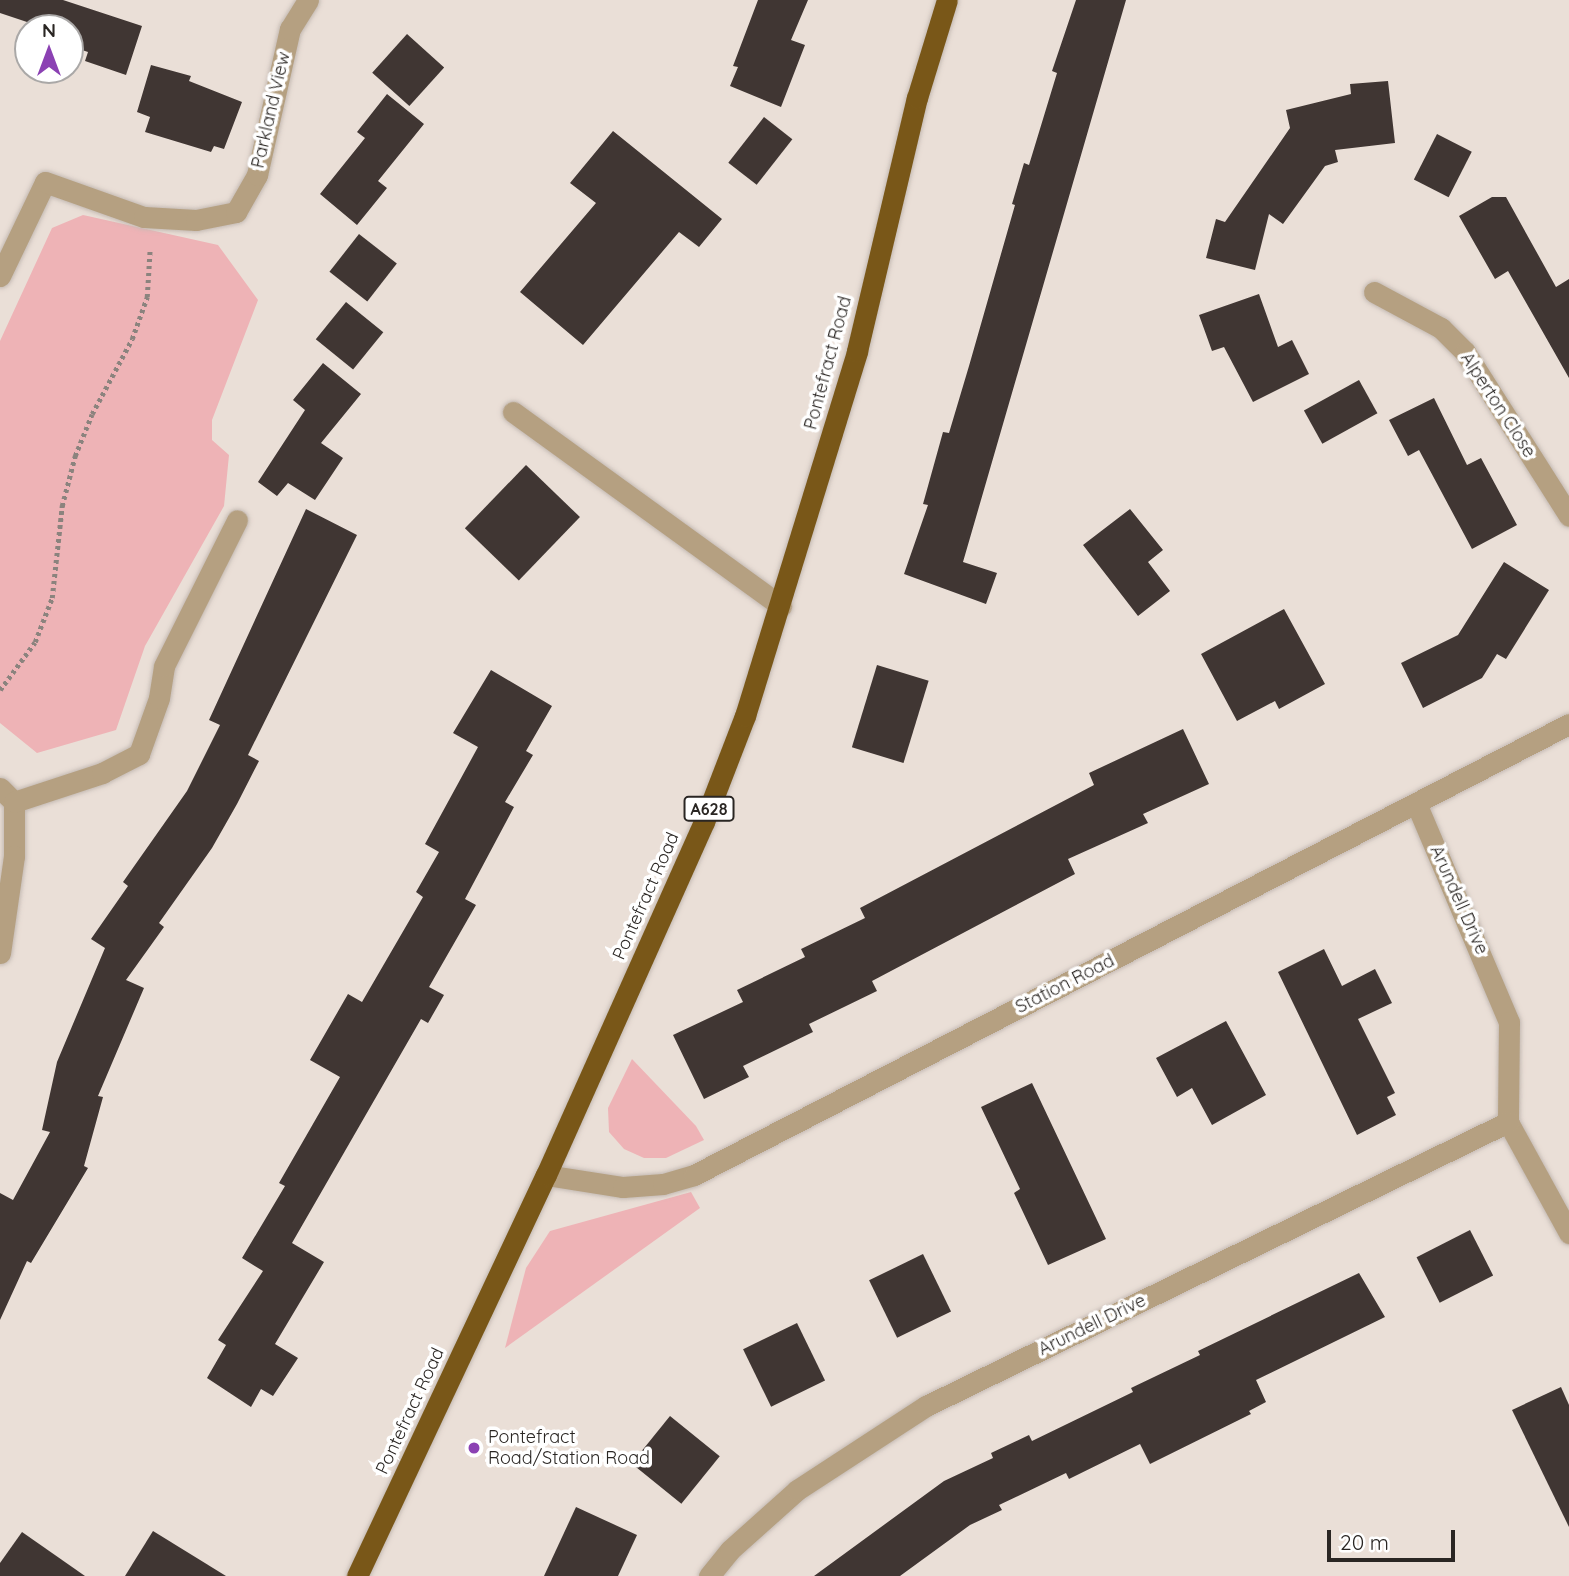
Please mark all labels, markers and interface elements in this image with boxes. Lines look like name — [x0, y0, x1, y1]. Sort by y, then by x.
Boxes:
north arrow — [14, 14, 84, 84]
text: N — [42, 18, 56, 42]
street label: Parkland View — [247, 50, 295, 170]
street label: Pontefract Road — [800, 294, 856, 432]
street label: Alperton Close — [1456, 348, 1540, 462]
road number: A628 — [683, 796, 735, 822]
street label: Pontefract Road — [608, 829, 684, 963]
street label: Arundell Drive — [1425, 842, 1493, 958]
street label: Station Road — [1012, 950, 1118, 1018]
street label: Arundell Drive — [1035, 1290, 1149, 1360]
street label: Pontefract Road — [371, 1344, 449, 1478]
place label: Pontefract Road/Station Road — [488, 1427, 650, 1470]
marker: Pontefract Road/Station Road — [466, 1440, 482, 1456]
scale bar — [1331, 1516, 1459, 1560]
text: 20 m — [1340, 1529, 1389, 1555]

